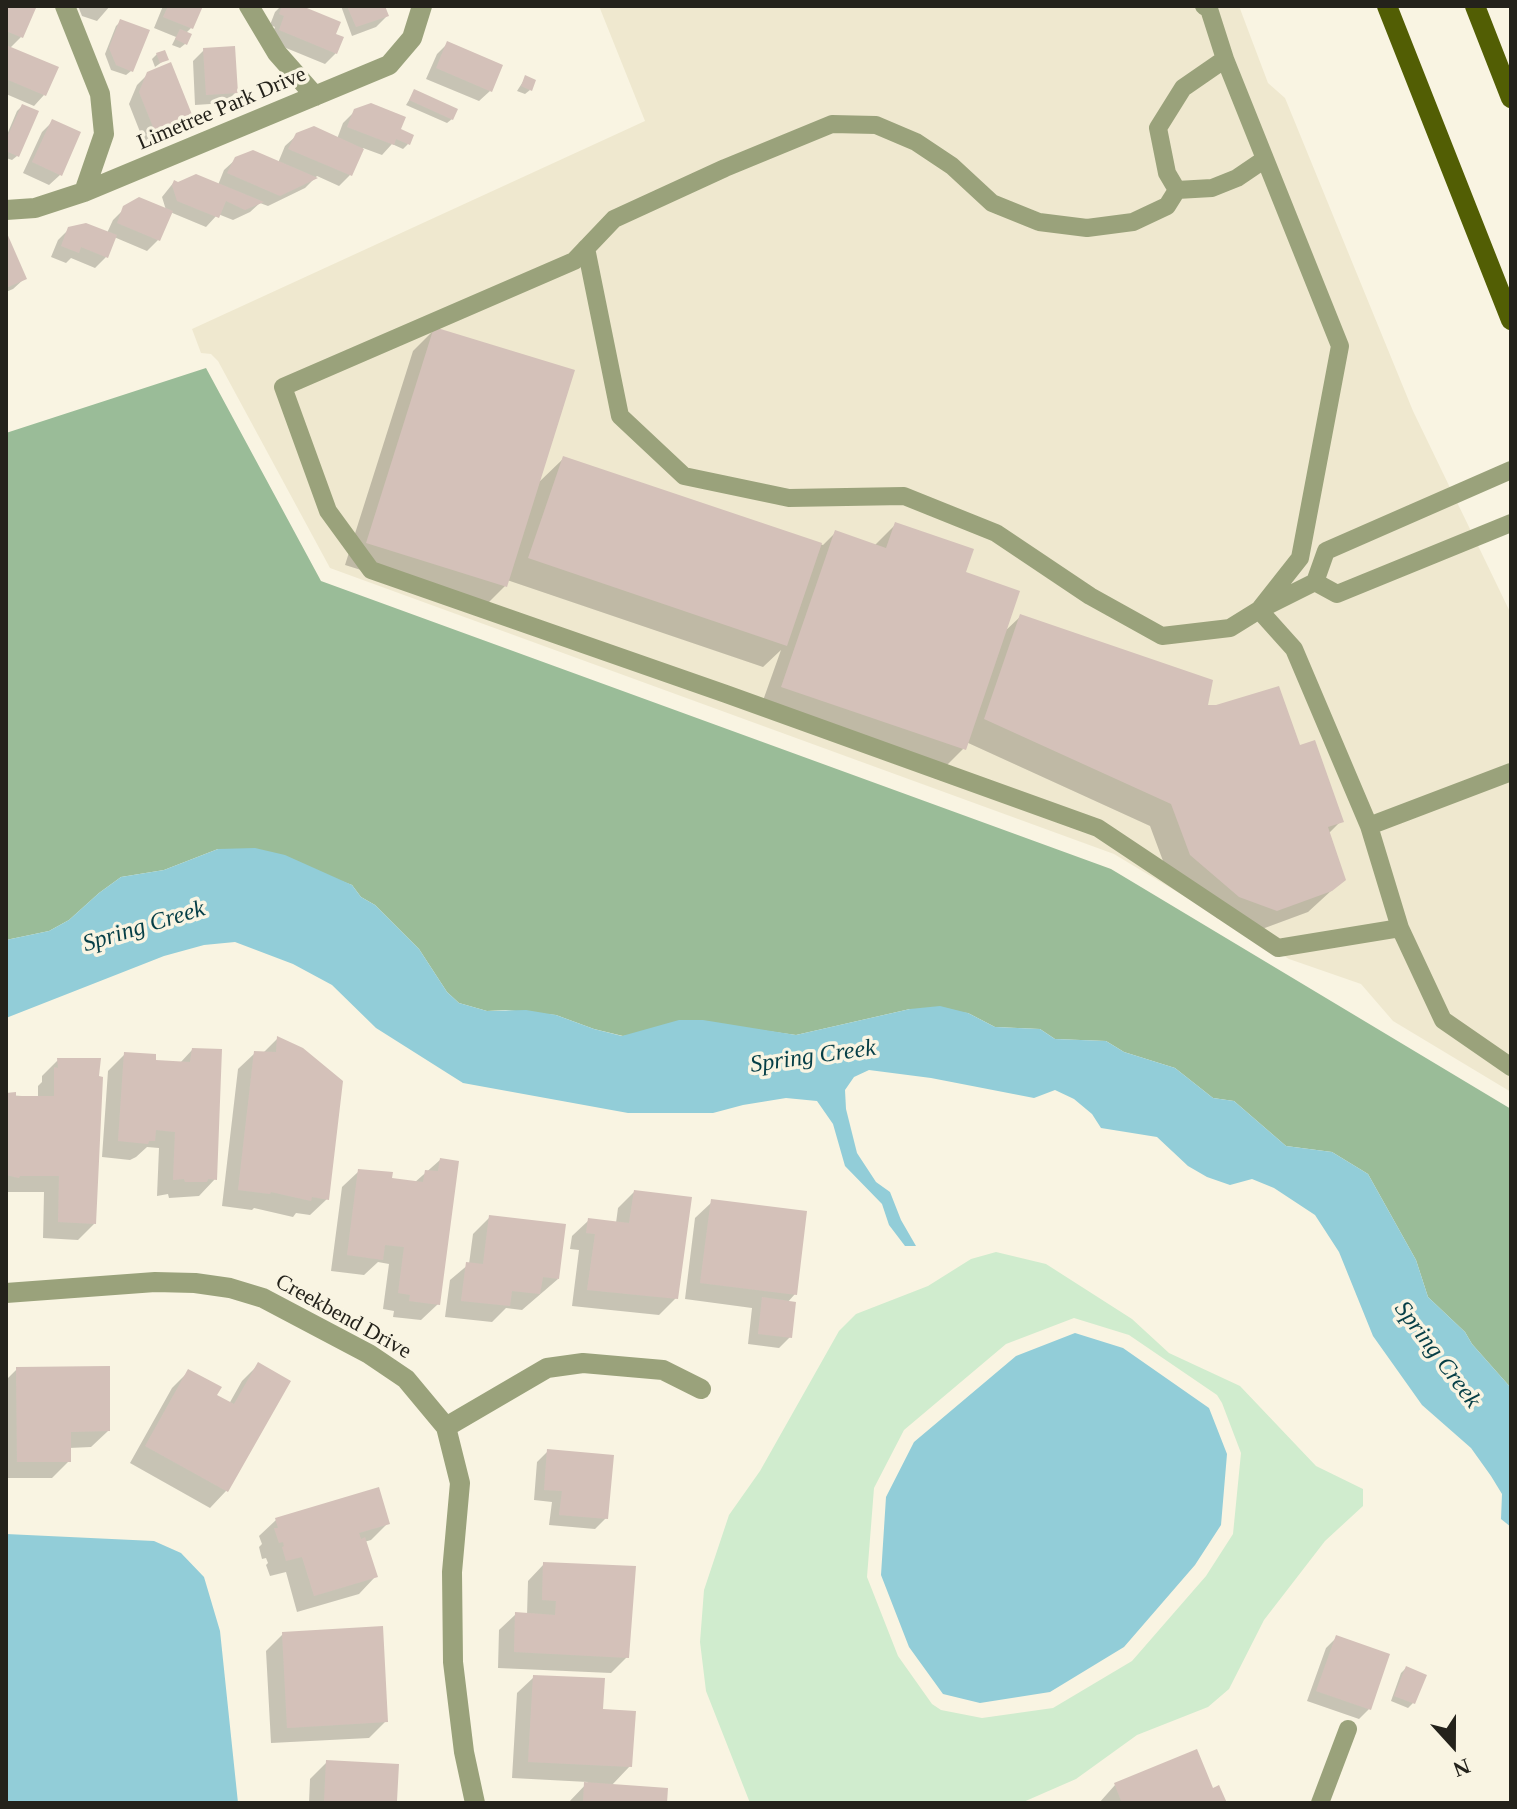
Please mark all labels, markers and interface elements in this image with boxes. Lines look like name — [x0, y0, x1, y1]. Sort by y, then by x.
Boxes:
street label: Limetree Park Drive — [134, 62, 310, 156]
water label: Spring Creek — [79, 895, 209, 959]
water label: Spring Creek — [748, 1034, 878, 1080]
street label: Creekbend Drive — [271, 1269, 415, 1365]
water label: Spring Creek — [1387, 1296, 1487, 1414]
north arrow — [1413, 1705, 1493, 1785]
text: N — [1450, 1753, 1474, 1782]

